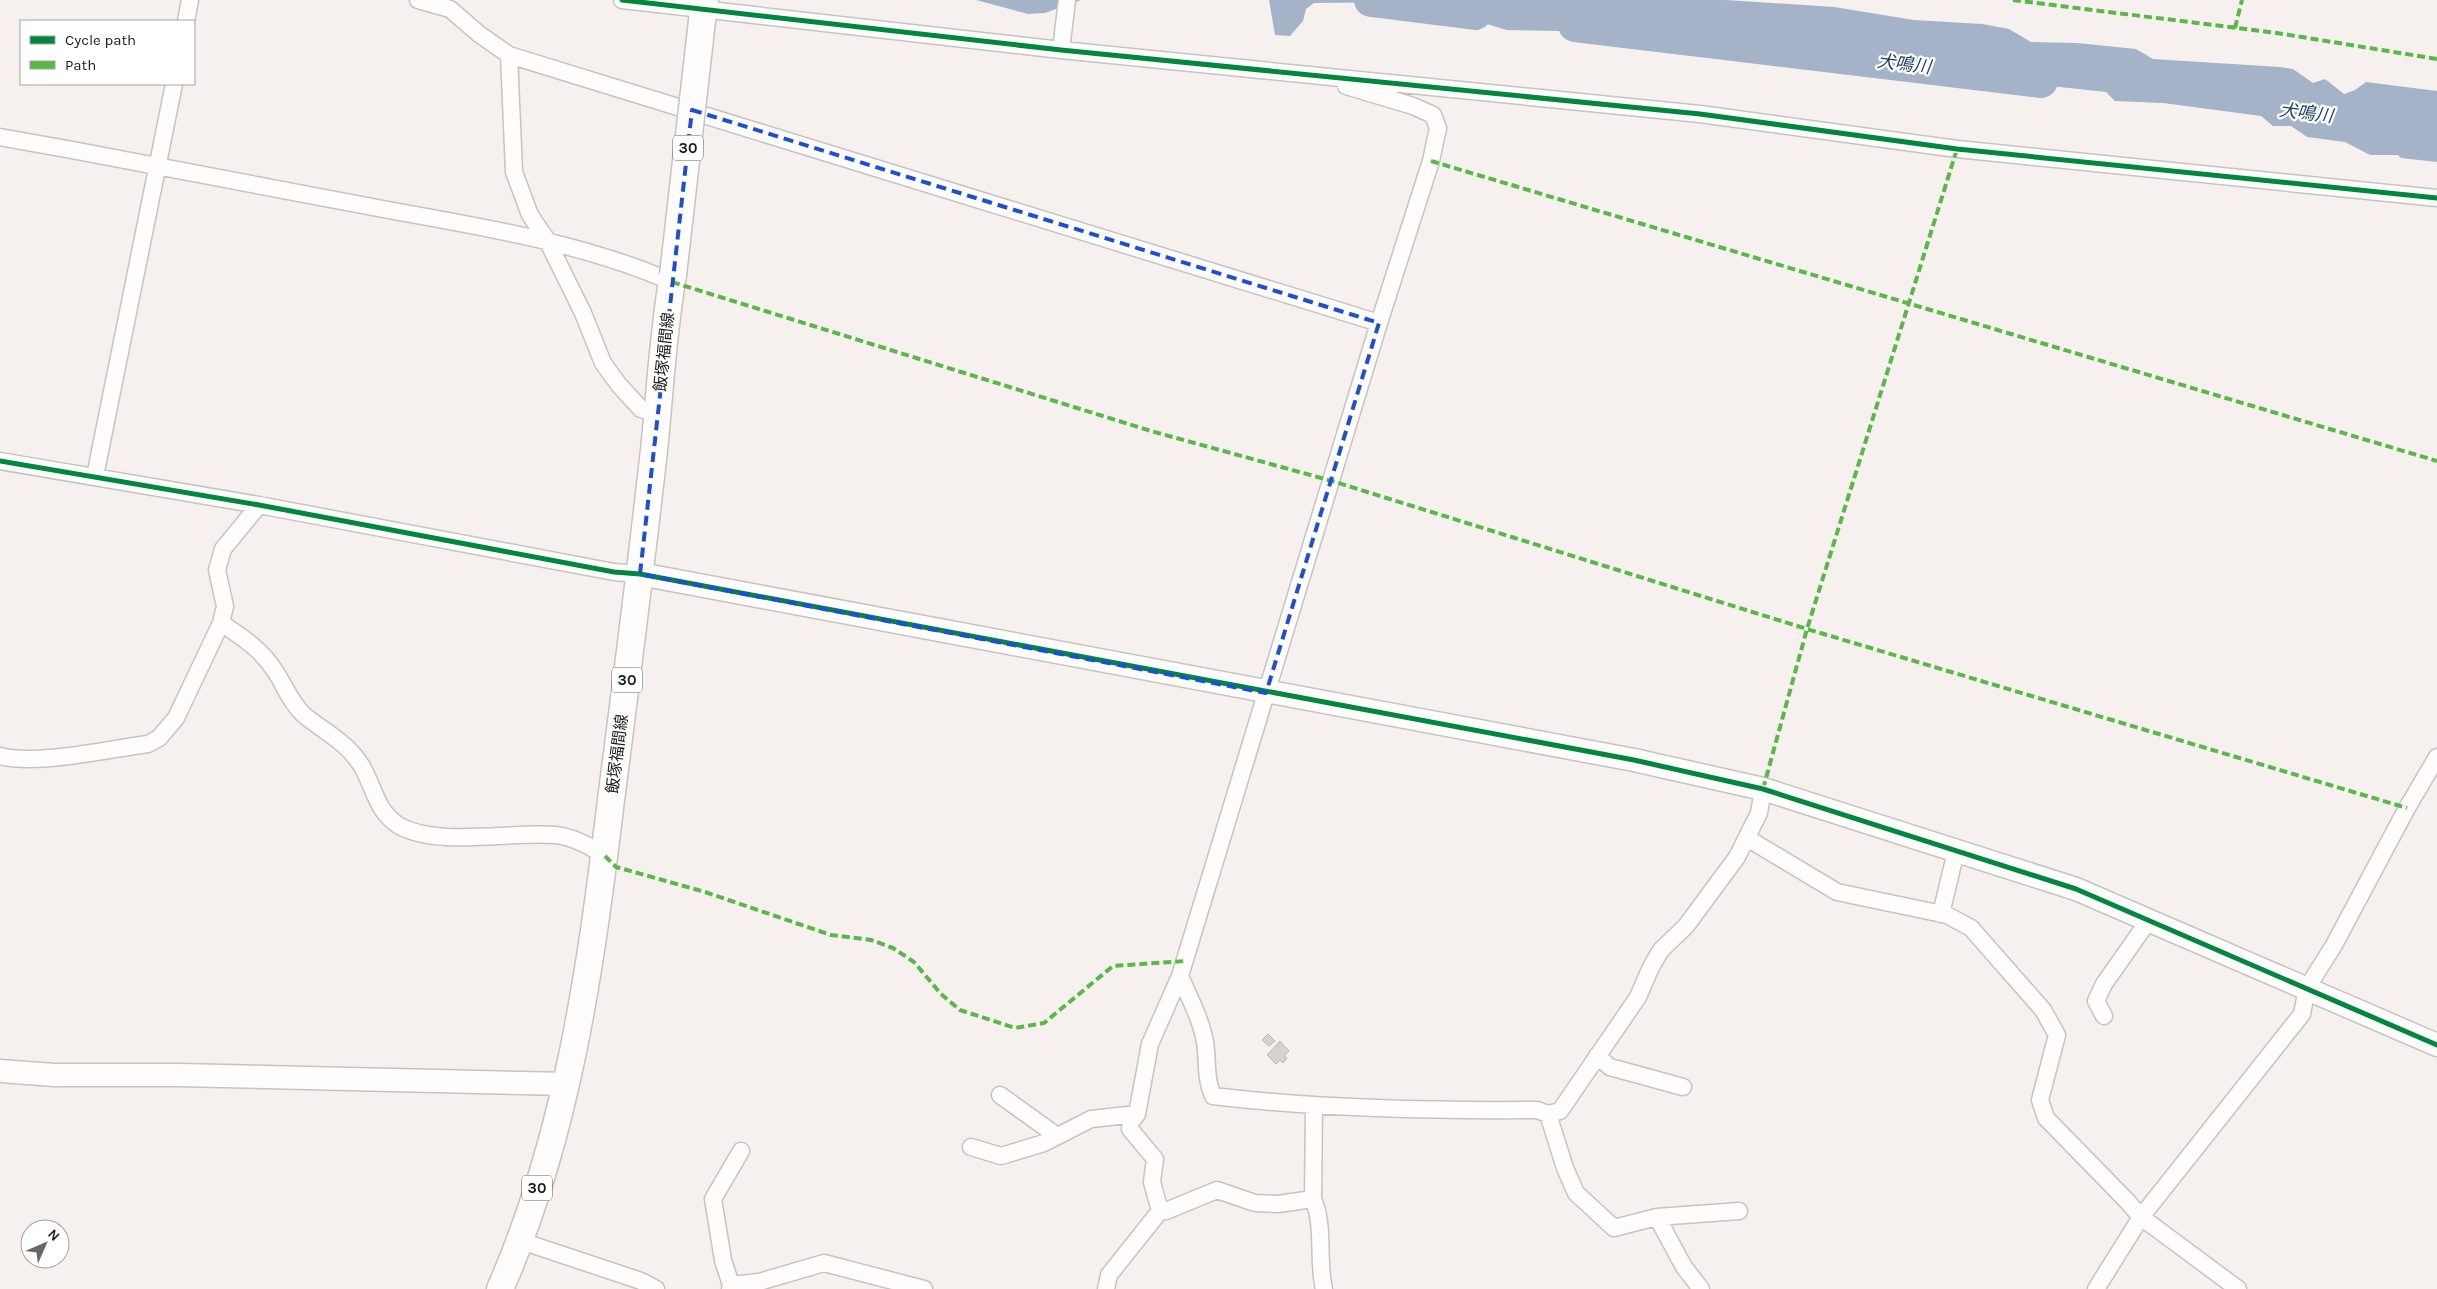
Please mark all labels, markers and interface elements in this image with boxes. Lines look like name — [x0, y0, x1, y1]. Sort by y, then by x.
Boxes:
legend — [20, 20, 195, 85]
text: Cycle path — [65, 31, 136, 49]
water label: 犬鳴川 — [1876, 50, 1934, 78]
text: Path — [65, 56, 96, 74]
water label: 犬鳴川 — [2278, 99, 2336, 127]
road number: 30 — [673, 136, 703, 160]
street label: 飯塚福間線 — [650, 311, 678, 393]
road number: 30 — [612, 668, 642, 692]
street label: 飯塚福間線 — [603, 713, 631, 795]
road number: 30 — [522, 1176, 552, 1200]
north arrow — [20, 1219, 70, 1269]
text: N — [44, 1226, 63, 1245]

